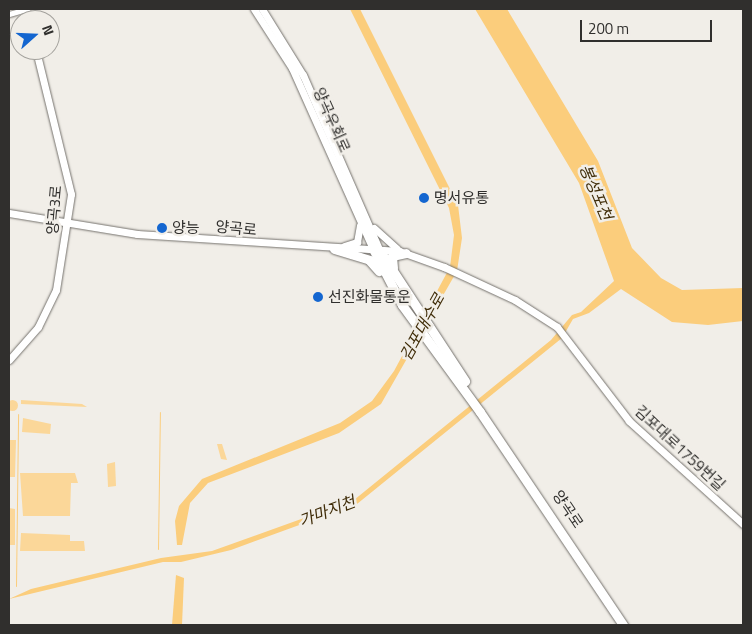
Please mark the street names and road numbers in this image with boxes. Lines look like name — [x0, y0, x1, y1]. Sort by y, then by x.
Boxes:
street label: 양곡우회로 — [310, 85, 354, 155]
street label: 양곡3로 — [43, 184, 65, 236]
street label: 양곡로 — [215, 217, 257, 239]
street label: 김포대로1759번길 — [631, 402, 729, 494]
street label: 양곡로 — [549, 487, 587, 531]

